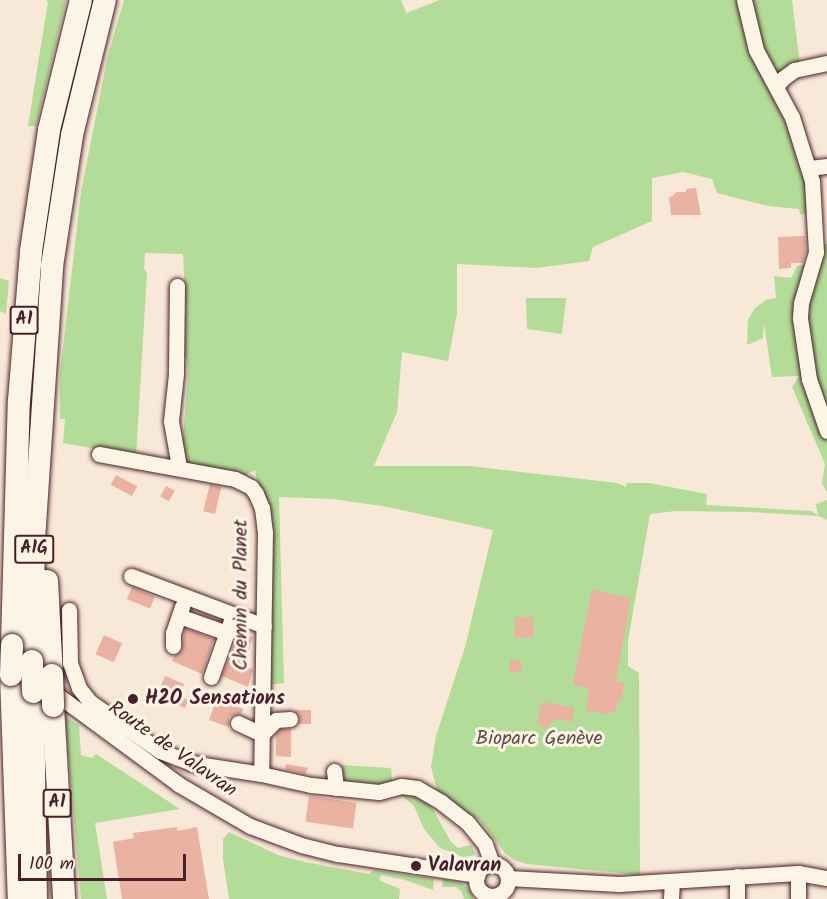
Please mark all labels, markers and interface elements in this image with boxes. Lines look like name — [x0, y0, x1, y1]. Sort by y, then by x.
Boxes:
road number: A1 — [9, 305, 39, 335]
street label: Chemin du Planet — [230, 519, 254, 671]
road number: A1G — [13, 534, 55, 564]
place label: H2O Sensations — [145, 687, 285, 711]
marker: H2O Sensations — [126, 692, 140, 706]
street label: Route de Valavran — [103, 697, 241, 803]
park label: Bioparc Genève — [475, 727, 603, 751]
road number: A1 — [42, 788, 72, 818]
scale bar — [21, 842, 189, 880]
text: 100 m — [29, 850, 74, 879]
place label: Valavran — [428, 854, 501, 878]
marker: Valavran — [409, 859, 423, 873]

